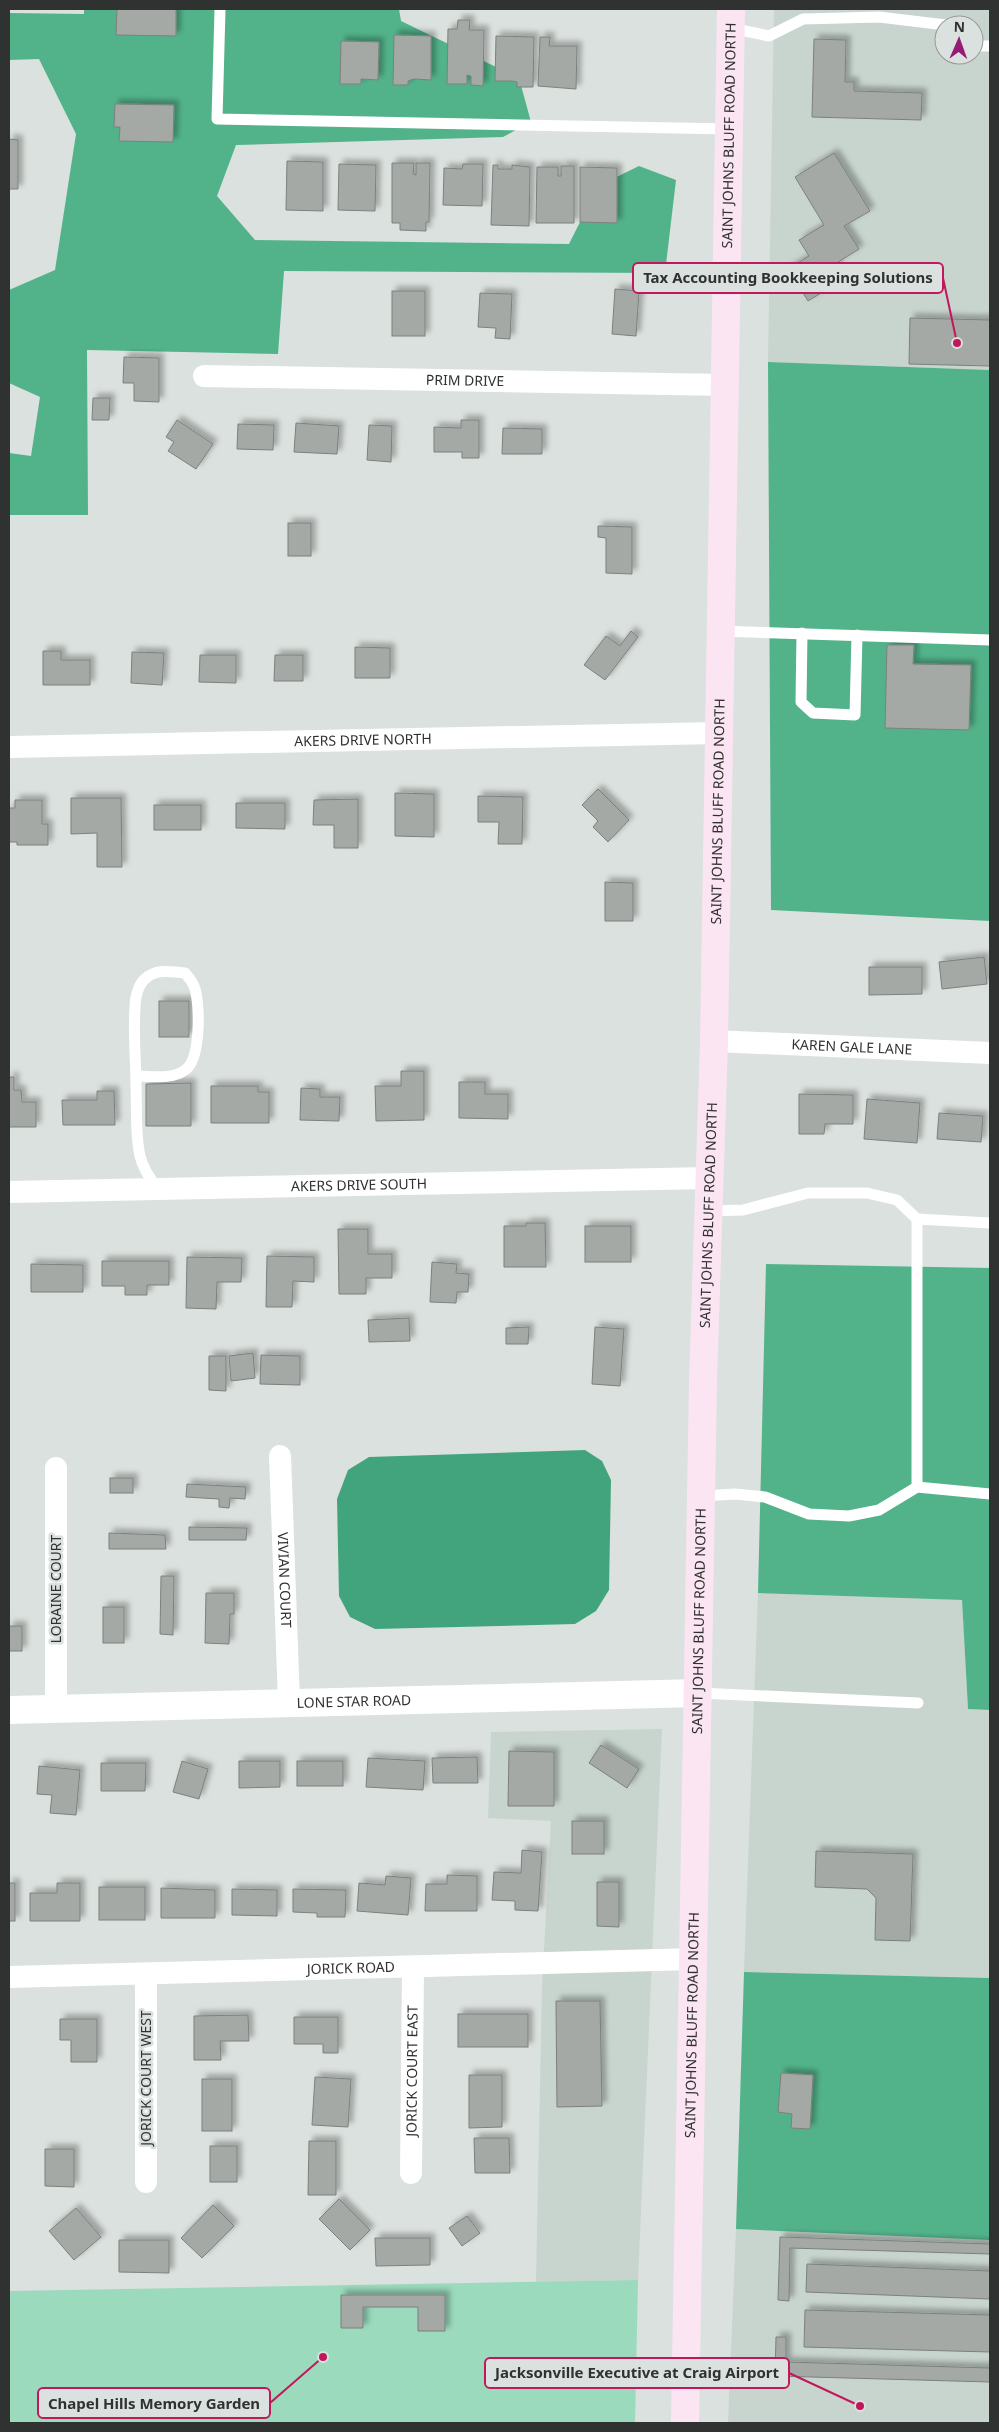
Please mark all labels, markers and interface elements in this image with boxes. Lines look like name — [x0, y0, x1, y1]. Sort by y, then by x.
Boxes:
north arrow — [934, 15, 984, 65]
text: N — [953, 17, 965, 36]
street label: SAINT JOHNS BLUFF ROAD NORTH — [717, 22, 740, 249]
callout: Tax Accounting Bookkeeping Solutions — [633, 263, 943, 293]
text: Tax Accounting Bookkeeping Solutions — [643, 267, 933, 287]
street label: PRIM DRIVE — [426, 370, 504, 390]
street label: SAINT JOHNS BLUFF ROAD NORTH — [706, 698, 729, 924]
street label: AKERS DRIVE NORTH — [294, 729, 432, 750]
street label: KAREN GALE LANE — [791, 1034, 913, 1059]
street label: SAINT JOHNS BLUFF ROAD NORTH — [695, 1102, 721, 1328]
street label: AKERS DRIVE SOUTH — [291, 1174, 427, 1195]
street label: SAINT JOHNS BLUFF ROAD NORTH — [687, 1508, 710, 1734]
street label: VIVIAN COURT — [274, 1532, 296, 1628]
street label: LORAINE COURT — [46, 1534, 65, 1643]
street label: LONE STAR ROAD — [296, 1690, 411, 1712]
street label: SAINT JOHNS BLUFF ROAD NORTH — [680, 1912, 703, 2138]
street label: JORICK ROAD — [305, 1957, 395, 1978]
street label: JORICK COURT EAST — [401, 2005, 422, 2139]
street label: JORICK COURT WEST — [136, 2010, 155, 2148]
callout: Jacksonville Executive at Craig Airport — [485, 2358, 789, 2388]
text: Jacksonville Executive at Craig Airport — [493, 2362, 780, 2382]
callout: Chapel Hills Memory Garden — [38, 2388, 270, 2418]
text: Chapel Hills Memory Garden — [48, 2393, 260, 2413]

